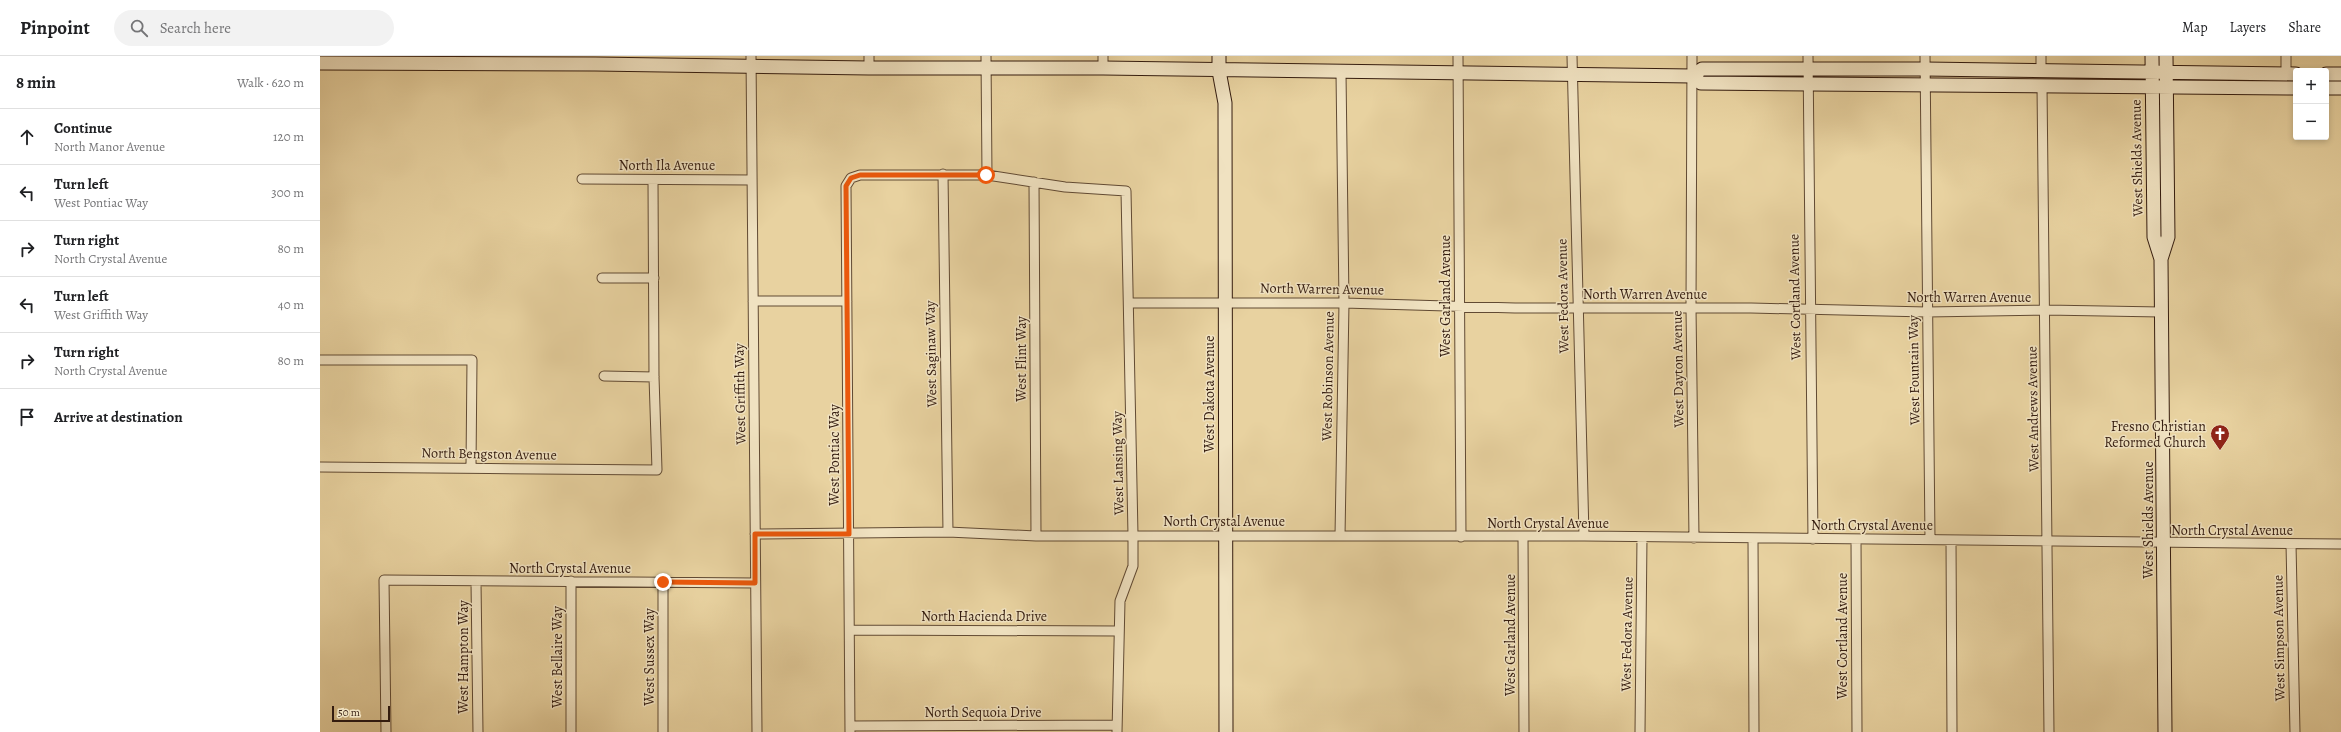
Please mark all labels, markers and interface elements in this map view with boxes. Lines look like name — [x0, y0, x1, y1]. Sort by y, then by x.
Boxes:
search box — [114, 10, 394, 46]
text: Pinpoint — [20, 15, 90, 41]
icon: search — [128, 17, 150, 39]
text: Search here — [160, 18, 231, 38]
text: Map — [2182, 18, 2208, 37]
text: Layers — [2230, 18, 2266, 37]
text: Share — [2288, 18, 2321, 37]
map controls — [2293, 68, 2329, 140]
button: + — [2293, 68, 2329, 104]
text: 8 min — [16, 71, 56, 94]
text: Walk · 620 m — [237, 74, 304, 91]
street label: West Shields Avenue — [2126, 99, 2148, 218]
button: − — [2293, 104, 2329, 140]
text: Continue — [54, 118, 112, 138]
icon: ahead — [16, 126, 38, 148]
text: 120 m — [273, 128, 304, 145]
text: North Manor Avenue — [54, 138, 165, 155]
street label: North Ila Avenue — [619, 156, 715, 175]
route start — [977, 166, 995, 184]
text: Turn left — [54, 174, 109, 194]
icon: left — [16, 182, 38, 204]
text: 300 m — [271, 184, 304, 201]
text: West Pontiac Way — [54, 194, 148, 211]
text: Turn right — [54, 230, 119, 250]
street label: West Cortland Avenue — [1784, 234, 1806, 361]
street label: West Garland Avenue — [1436, 235, 1455, 358]
icon: right — [16, 238, 38, 260]
street label: West Fedora Avenue — [1552, 238, 1574, 355]
text: 80 m — [277, 240, 304, 257]
text: North Crystal Avenue — [54, 250, 167, 267]
street label: North Warren Avenue — [1260, 278, 1384, 300]
street label: North Warren Avenue — [1583, 285, 1707, 304]
text: Turn left — [54, 286, 109, 306]
street label: North Warren Avenue — [1907, 288, 2031, 307]
icon: left — [16, 294, 38, 316]
text: 40 m — [278, 296, 304, 313]
street label: West Saginaw Way — [921, 300, 941, 409]
text: West Griffith Way — [54, 306, 148, 323]
street label: West Dayton Avenue — [1667, 310, 1689, 429]
street label: West Robinson Avenue — [1317, 311, 1339, 442]
street label: West Fountain Way — [1904, 314, 1924, 426]
street label: West Flint Way — [1012, 316, 1031, 403]
street label: West Dakota Avenue — [1200, 336, 1219, 453]
text: Turn right — [54, 342, 119, 362]
street label: West Griffith Way — [730, 342, 750, 446]
street label: West Andrews Avenue — [2022, 346, 2044, 473]
icon: right — [16, 350, 38, 372]
text: 80 m — [277, 352, 304, 369]
text: North Crystal Avenue — [54, 362, 167, 379]
street label: West Pontiac Way — [825, 404, 844, 507]
icon: arrive — [16, 406, 38, 428]
text: Arrive at destination — [54, 407, 183, 427]
street label: West Lansing Way — [1108, 410, 1128, 516]
place label: Fresno Christian Reformed Church — [2104, 417, 2207, 452]
church icon: Fresno Christian Reformed Church — [2209, 423, 2231, 451]
street label: North Bengston Avenue — [421, 443, 557, 465]
street label: West Shields Avenue — [2139, 461, 2158, 580]
street label: North Crystal Avenue — [1163, 512, 1285, 531]
street label: North Crystal Avenue — [1487, 514, 1609, 533]
street label: North Crystal Avenue — [1811, 516, 1933, 535]
street label: North Crystal Avenue — [2171, 521, 2293, 540]
street label: North Crystal Avenue — [509, 559, 631, 578]
route end — [654, 573, 672, 591]
street label: West Cortland Avenue — [1833, 573, 1852, 700]
street label: West Garland Avenue — [1501, 574, 1520, 697]
street label: West Simpson Avenue — [2268, 575, 2290, 702]
street label: West Fedora Avenue — [1616, 576, 1638, 693]
street label: West Hampton Way — [454, 599, 473, 715]
street label: West Bellaire Way — [548, 605, 567, 709]
street label: North Hacienda Drive — [921, 607, 1047, 626]
street label: West Sussex Way — [640, 608, 659, 707]
street label: North Sequoia Drive — [925, 703, 1041, 722]
scale bar — [332, 704, 390, 723]
text: 50 m — [338, 705, 360, 720]

